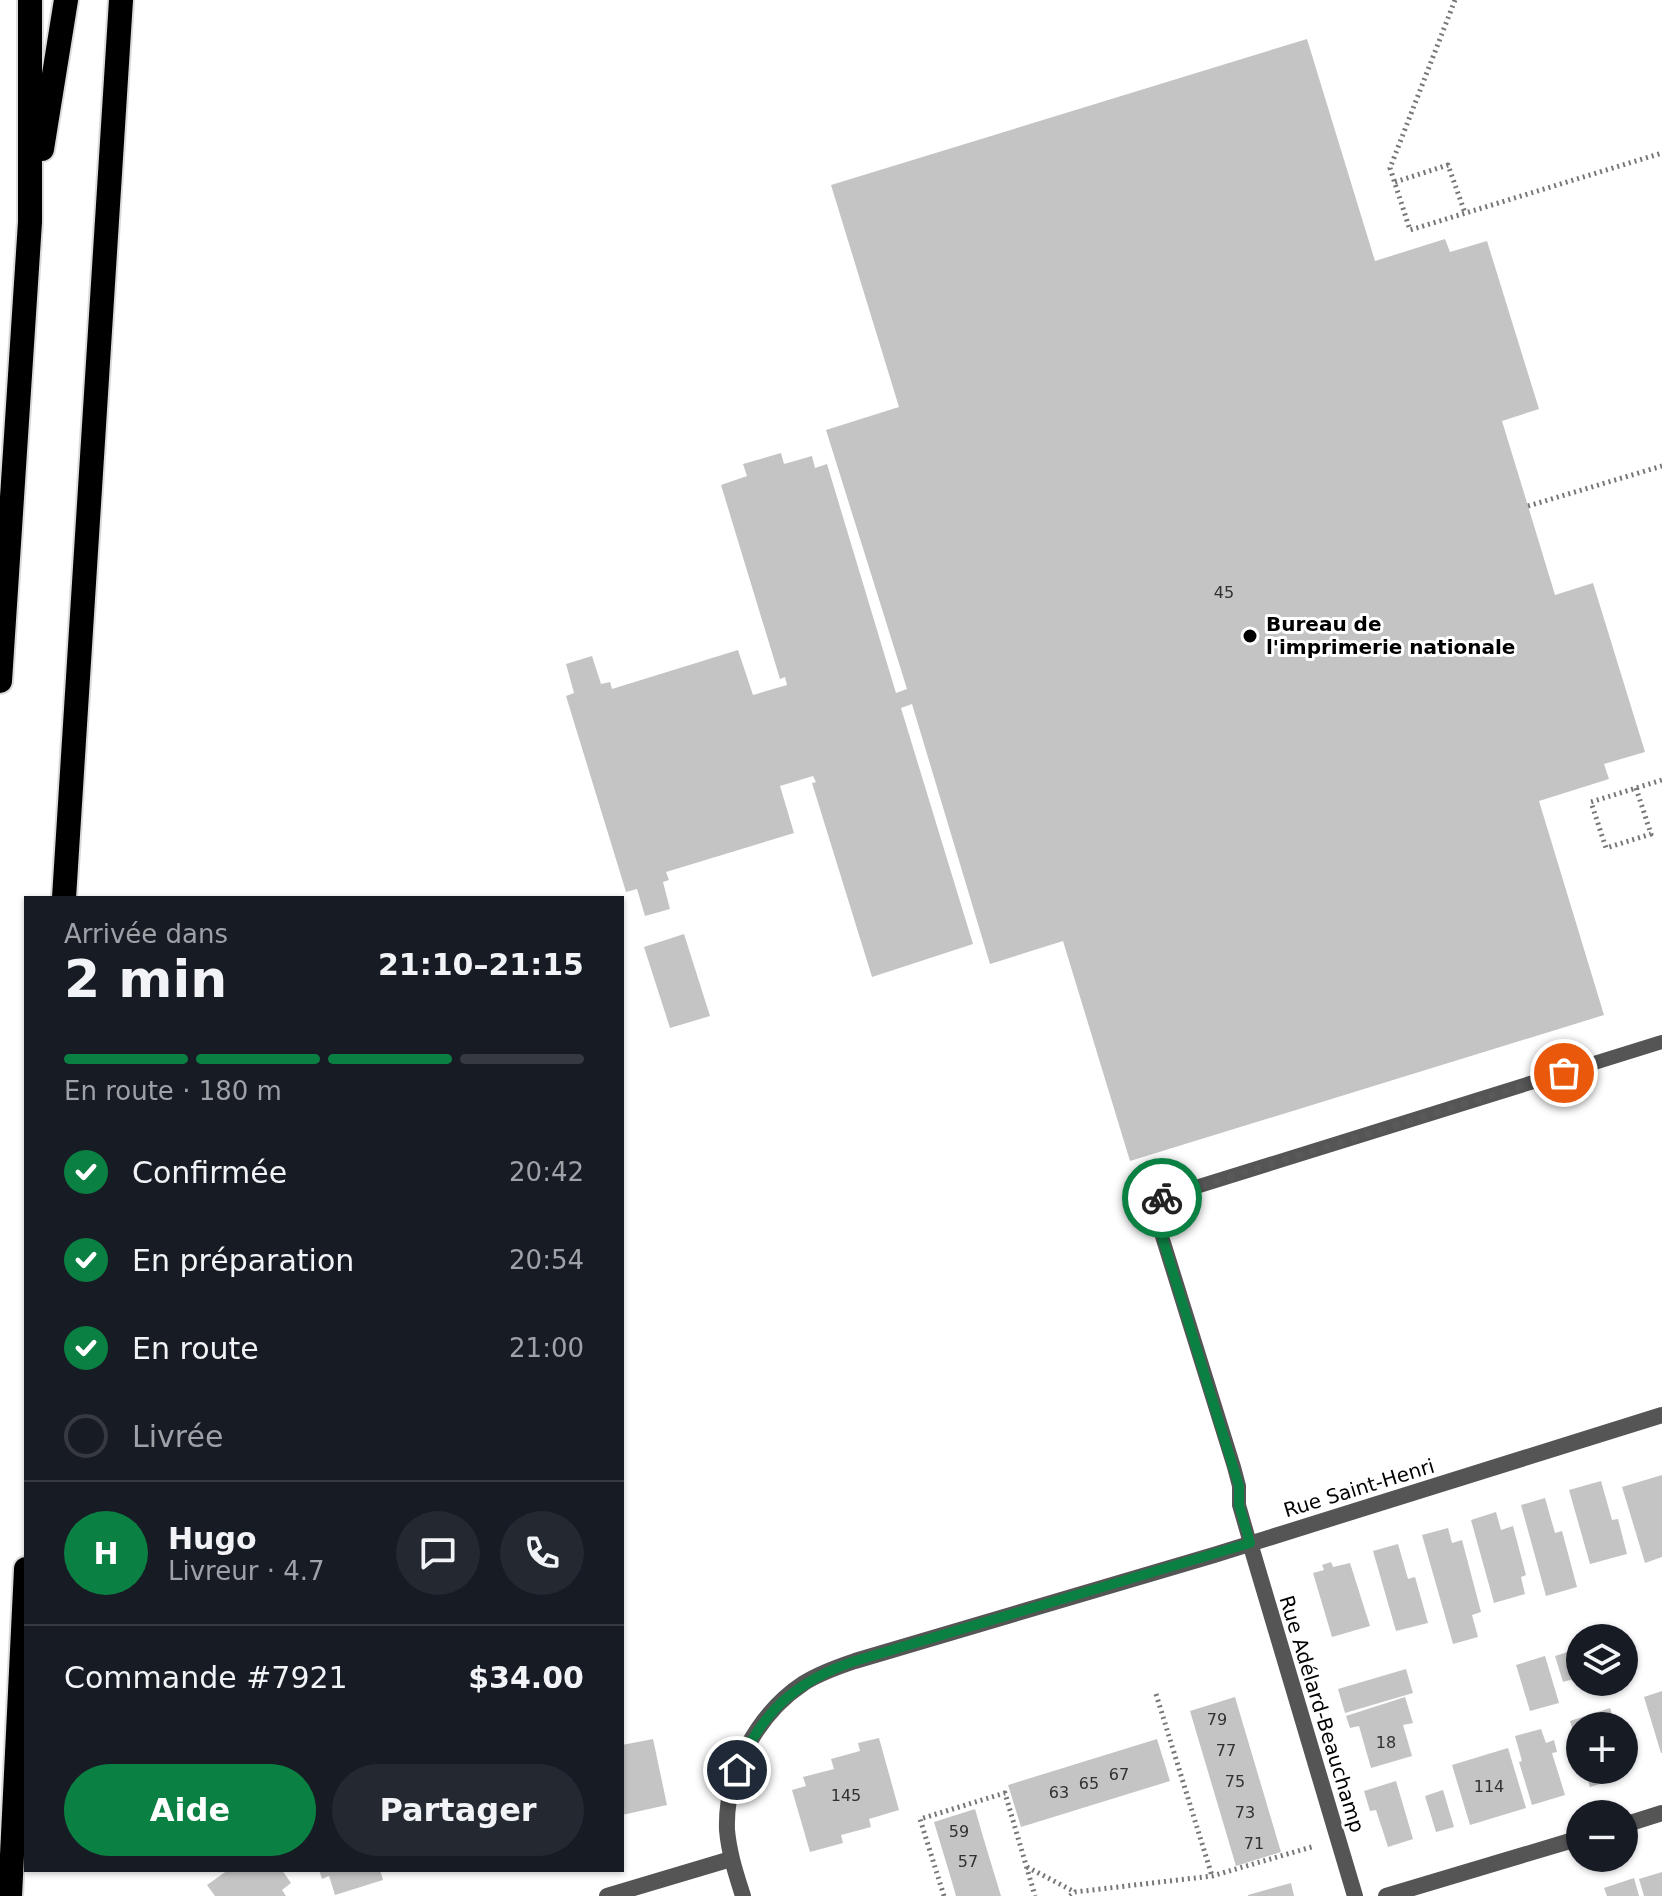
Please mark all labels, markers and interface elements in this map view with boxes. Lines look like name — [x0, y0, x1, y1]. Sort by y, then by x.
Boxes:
house number: 45 — [1214, 583, 1234, 602]
place label: Bureau de l'imprimerie nationale — [1266, 612, 1515, 659]
marker: Bureau de l'imprimerie nationale — [1241, 627, 1259, 645]
text: Arrivée dans — [64, 919, 228, 949]
text: 21:10–21:15 — [378, 947, 584, 982]
text: 2 min — [64, 949, 227, 1009]
pin — [1530, 1039, 1598, 1107]
icon: bag — [1542, 1051, 1586, 1095]
text: En route · 180 m — [64, 1076, 282, 1106]
icon: check — [64, 1150, 108, 1194]
text: Confirmée — [132, 1155, 287, 1190]
text: 20:42 — [509, 1157, 584, 1187]
courier — [1122, 1158, 1202, 1238]
icon: bike — [1140, 1176, 1184, 1220]
icon: check — [64, 1238, 108, 1282]
text: En préparation — [132, 1243, 354, 1278]
text: 20:54 — [509, 1245, 584, 1275]
icon: check — [64, 1326, 108, 1370]
text: En route — [132, 1331, 259, 1366]
text: 21:00 — [509, 1333, 584, 1363]
text: Livrée — [132, 1419, 223, 1454]
street label: Rue Saint-Henri — [1281, 1454, 1437, 1522]
button: chat — [396, 1511, 480, 1595]
button: phone — [500, 1511, 584, 1595]
text: Hugo — [168, 1521, 257, 1556]
text: H — [93, 1536, 119, 1571]
text: Livreur · 4.7 — [168, 1556, 325, 1586]
street label: Rue Adélard-Beauchamp — [1274, 1593, 1370, 1835]
map controls — [1566, 1624, 1638, 1872]
button: layers — [1566, 1624, 1638, 1696]
text: Commande #7921 — [64, 1660, 348, 1695]
text: $34.00 — [468, 1660, 584, 1695]
house number: 79 — [1207, 1710, 1227, 1729]
button: + — [1566, 1712, 1638, 1784]
house number: 18 — [1376, 1733, 1396, 1752]
pin — [703, 1736, 771, 1804]
house number: 77 — [1216, 1741, 1236, 1760]
icon: home — [715, 1748, 759, 1792]
button: Aide — [64, 1764, 316, 1856]
button: Partager — [332, 1764, 584, 1856]
house number: 67 — [1109, 1765, 1129, 1784]
house number: 75 — [1225, 1772, 1245, 1791]
house number: 65 — [1079, 1774, 1099, 1793]
house number: 114 — [1474, 1777, 1504, 1796]
house number: 63 — [1049, 1783, 1069, 1802]
house number: 145 — [831, 1786, 861, 1805]
button: − — [1566, 1800, 1638, 1872]
house number: 73 — [1235, 1803, 1255, 1822]
house number: 59 — [949, 1822, 969, 1841]
house number: 71 — [1244, 1834, 1264, 1853]
house number: 57 — [958, 1852, 978, 1871]

